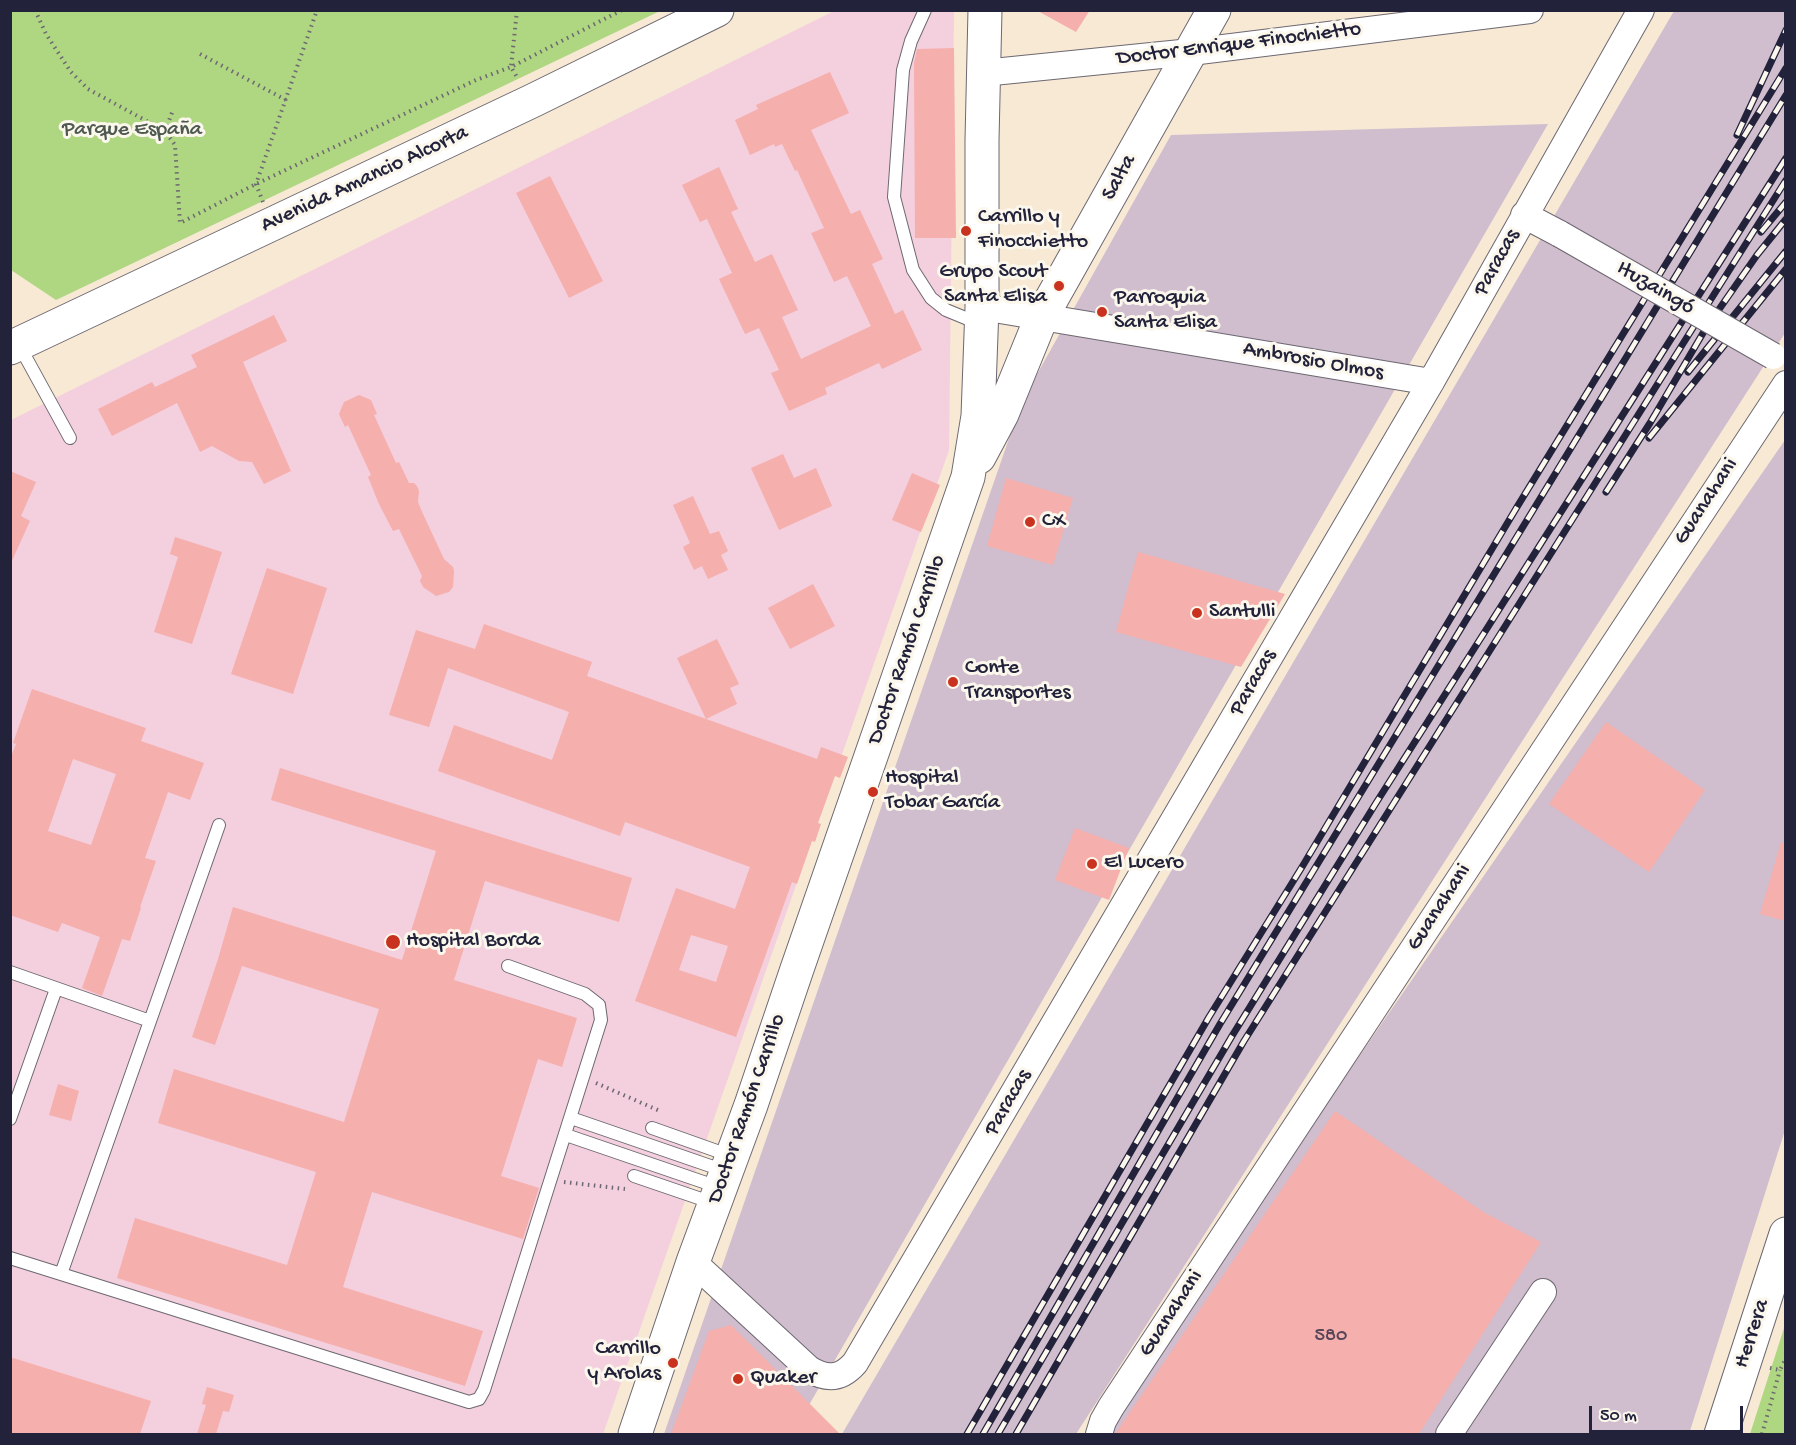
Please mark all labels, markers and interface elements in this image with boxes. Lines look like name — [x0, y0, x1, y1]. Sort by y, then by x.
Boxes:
street label: Doctor Enrique Finochietto — [1115, 17, 1363, 73]
park label: Parque España — [62, 118, 202, 144]
street label: Avenida Amancio Alcorta — [257, 120, 473, 240]
street label: Salta — [1097, 150, 1143, 206]
place label: Carrillo y Finocchietto — [978, 205, 1088, 256]
marker: Carrillo y Finocchietto — [959, 224, 973, 238]
street label: Paracas — [1469, 225, 1527, 301]
street label: Ituzaingó — [1611, 256, 1699, 322]
place label: Grupo Scout Santa Elisa — [939, 260, 1047, 312]
marker: Grupo Scout Santa Elisa — [1052, 279, 1066, 293]
place label: Parroquia Santa Elisa — [1114, 286, 1217, 338]
marker: Parroquia Santa Elisa — [1095, 305, 1109, 319]
street label: Ambrosio Olmos — [1241, 337, 1385, 387]
street label: Guanahani — [1669, 454, 1745, 550]
place label: CX — [1042, 509, 1066, 535]
marker: CX — [1023, 515, 1037, 529]
street label: Doctor Ramón Carrillo — [863, 552, 953, 748]
place label: Santulli — [1209, 600, 1276, 626]
marker: Santulli — [1190, 606, 1204, 620]
street label: Paracas — [1225, 645, 1283, 721]
place label: Conte Transportes — [965, 656, 1070, 708]
marker: Conte Transportes — [946, 675, 960, 689]
place label: Hospital Tobar García — [885, 766, 1000, 818]
marker: Hospital Tobar García — [866, 785, 880, 799]
place label: El Lucero — [1104, 851, 1184, 877]
marker: El Lucero — [1085, 857, 1099, 871]
street label: Guanahani — [1402, 860, 1478, 956]
place label: Hospital Borda — [406, 929, 540, 955]
marker: Hospital Borda — [384, 933, 402, 951]
street label: Doctor Ramón Carrillo — [703, 1011, 793, 1207]
street label: Paracas — [980, 1065, 1038, 1141]
street label: Guanahani — [1134, 1266, 1210, 1362]
street label: Herrera — [1729, 1296, 1777, 1372]
house number: 580 — [1315, 1325, 1347, 1349]
place label: Carrillo y Arolas — [588, 1337, 661, 1388]
marker: Carrillo y Arolas — [666, 1356, 680, 1370]
place label: Quaker — [750, 1366, 816, 1392]
marker: Quaker — [731, 1372, 745, 1386]
scale bar — [1592, 1394, 1746, 1432]
text: 50 m — [1600, 1406, 1637, 1427]

